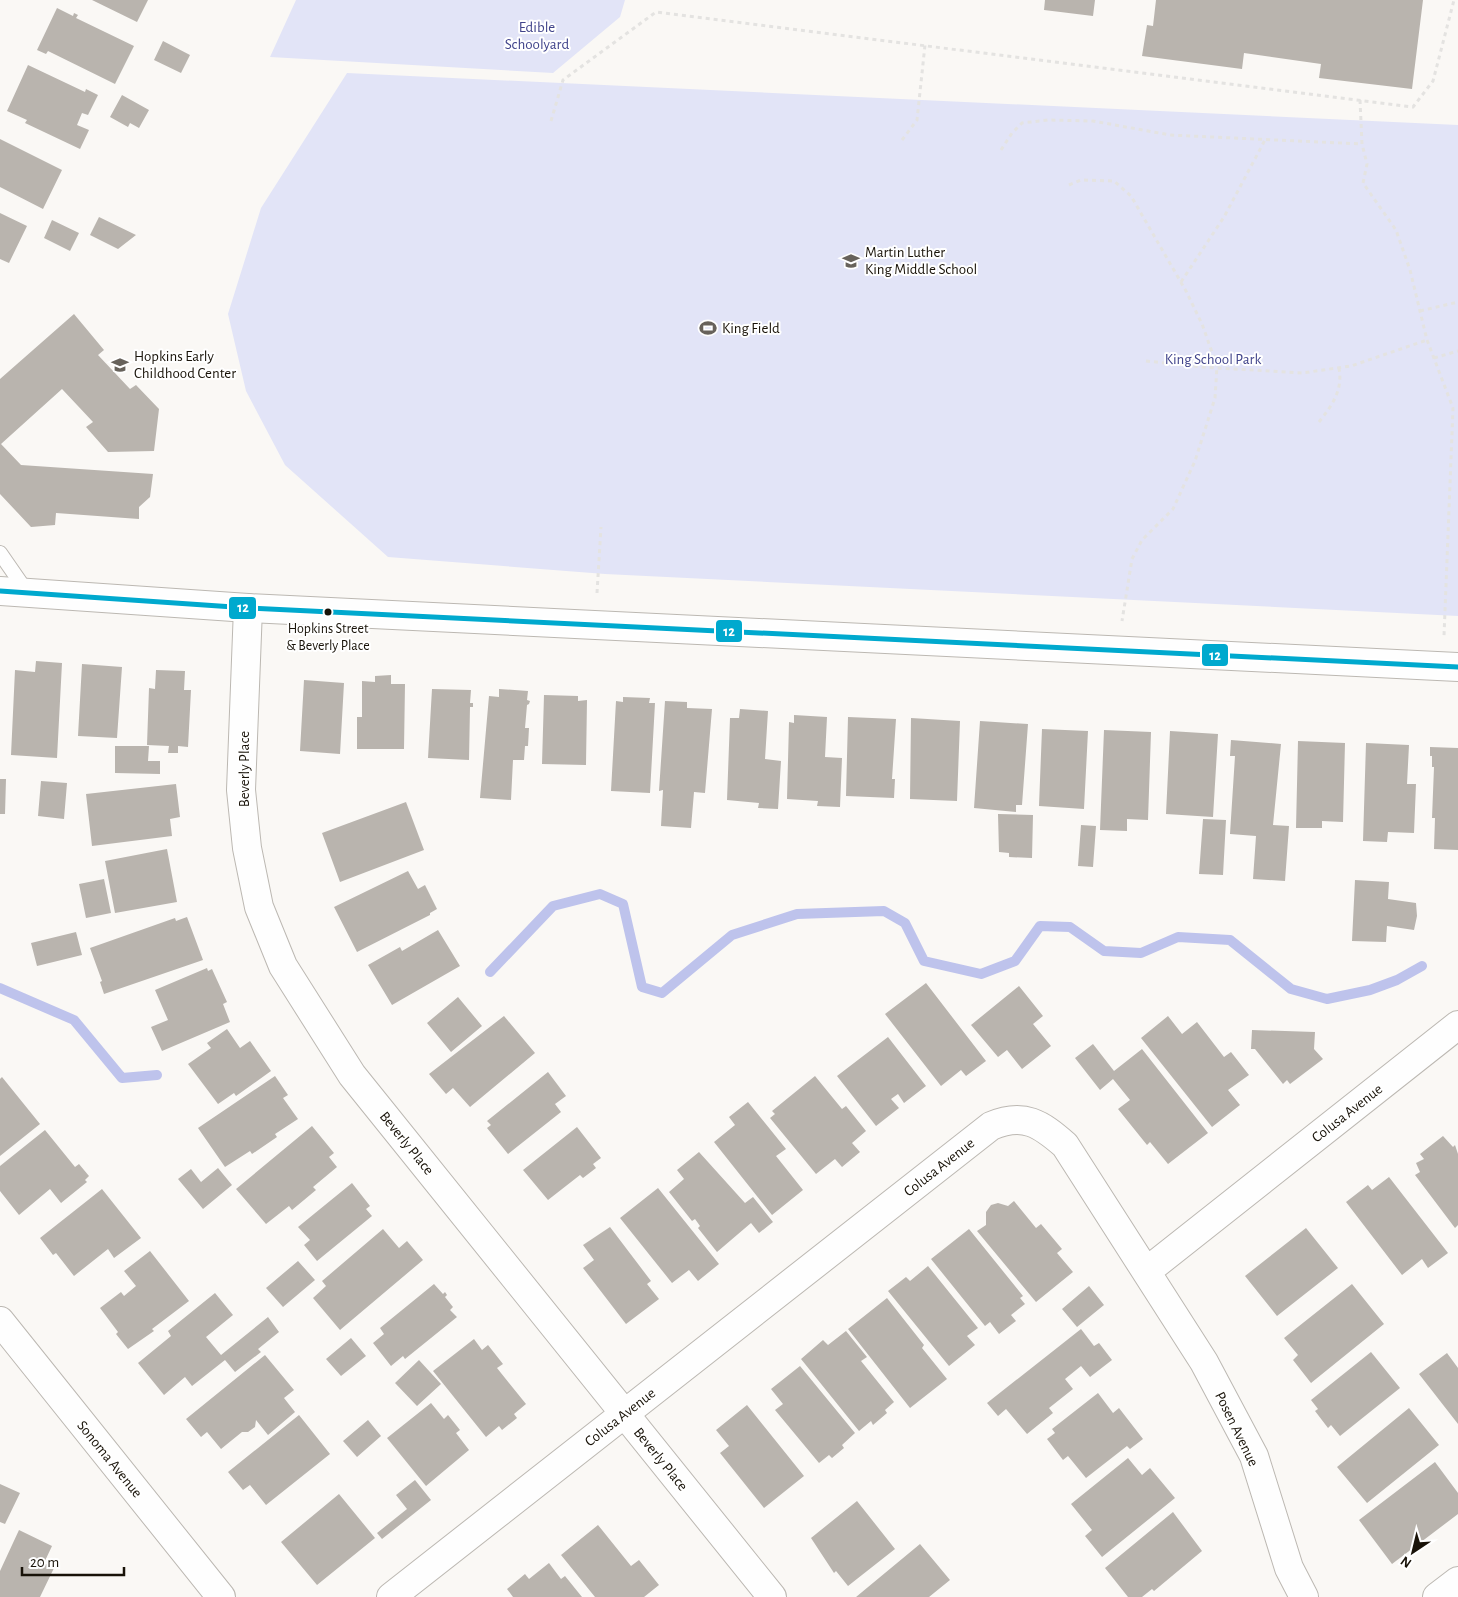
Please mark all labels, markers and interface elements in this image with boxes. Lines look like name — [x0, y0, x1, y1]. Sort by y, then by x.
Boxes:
park label: Edible Schoolyard — [505, 20, 569, 52]
place label: Martin Luther King Middle School — [865, 245, 977, 277]
school or university icon: Martin Luther King Middle School — [841, 251, 861, 271]
sports icon: King Field — [698, 318, 718, 338]
place label: King Field — [722, 321, 780, 336]
place label: Hopkins Early Childhood Center — [134, 349, 236, 381]
park label: King School Park — [1165, 352, 1261, 367]
school or university icon: Hopkins Early Childhood Center — [110, 355, 130, 375]
line badge: 12 — [228, 596, 257, 620]
text: 12 — [237, 601, 249, 615]
marker: Hopkins Street & Beverly Place — [323, 607, 333, 617]
line badge: 12 — [715, 619, 743, 643]
place label: Hopkins Street & Beverly Place — [286, 622, 370, 653]
text: 12 — [723, 625, 735, 639]
line badge: 12 — [1201, 643, 1229, 667]
text: 12 — [1209, 649, 1221, 663]
street label: Beverly Place — [237, 731, 252, 807]
street label: Colusa Avenue — [1309, 1081, 1385, 1145]
street label: Beverly Place — [377, 1109, 437, 1178]
street label: Colusa Avenue — [901, 1135, 977, 1199]
street label: Colusa Avenue — [582, 1385, 658, 1449]
street label: Posen Avenue — [1212, 1390, 1261, 1469]
street label: Sonoma Avenue — [74, 1418, 145, 1501]
street label: Beverly Place — [631, 1425, 691, 1494]
north arrow — [1388, 1527, 1438, 1577]
scale bar — [22, 1544, 125, 1576]
text: N — [1398, 1553, 1414, 1570]
text: 20 m — [30, 1555, 59, 1570]

